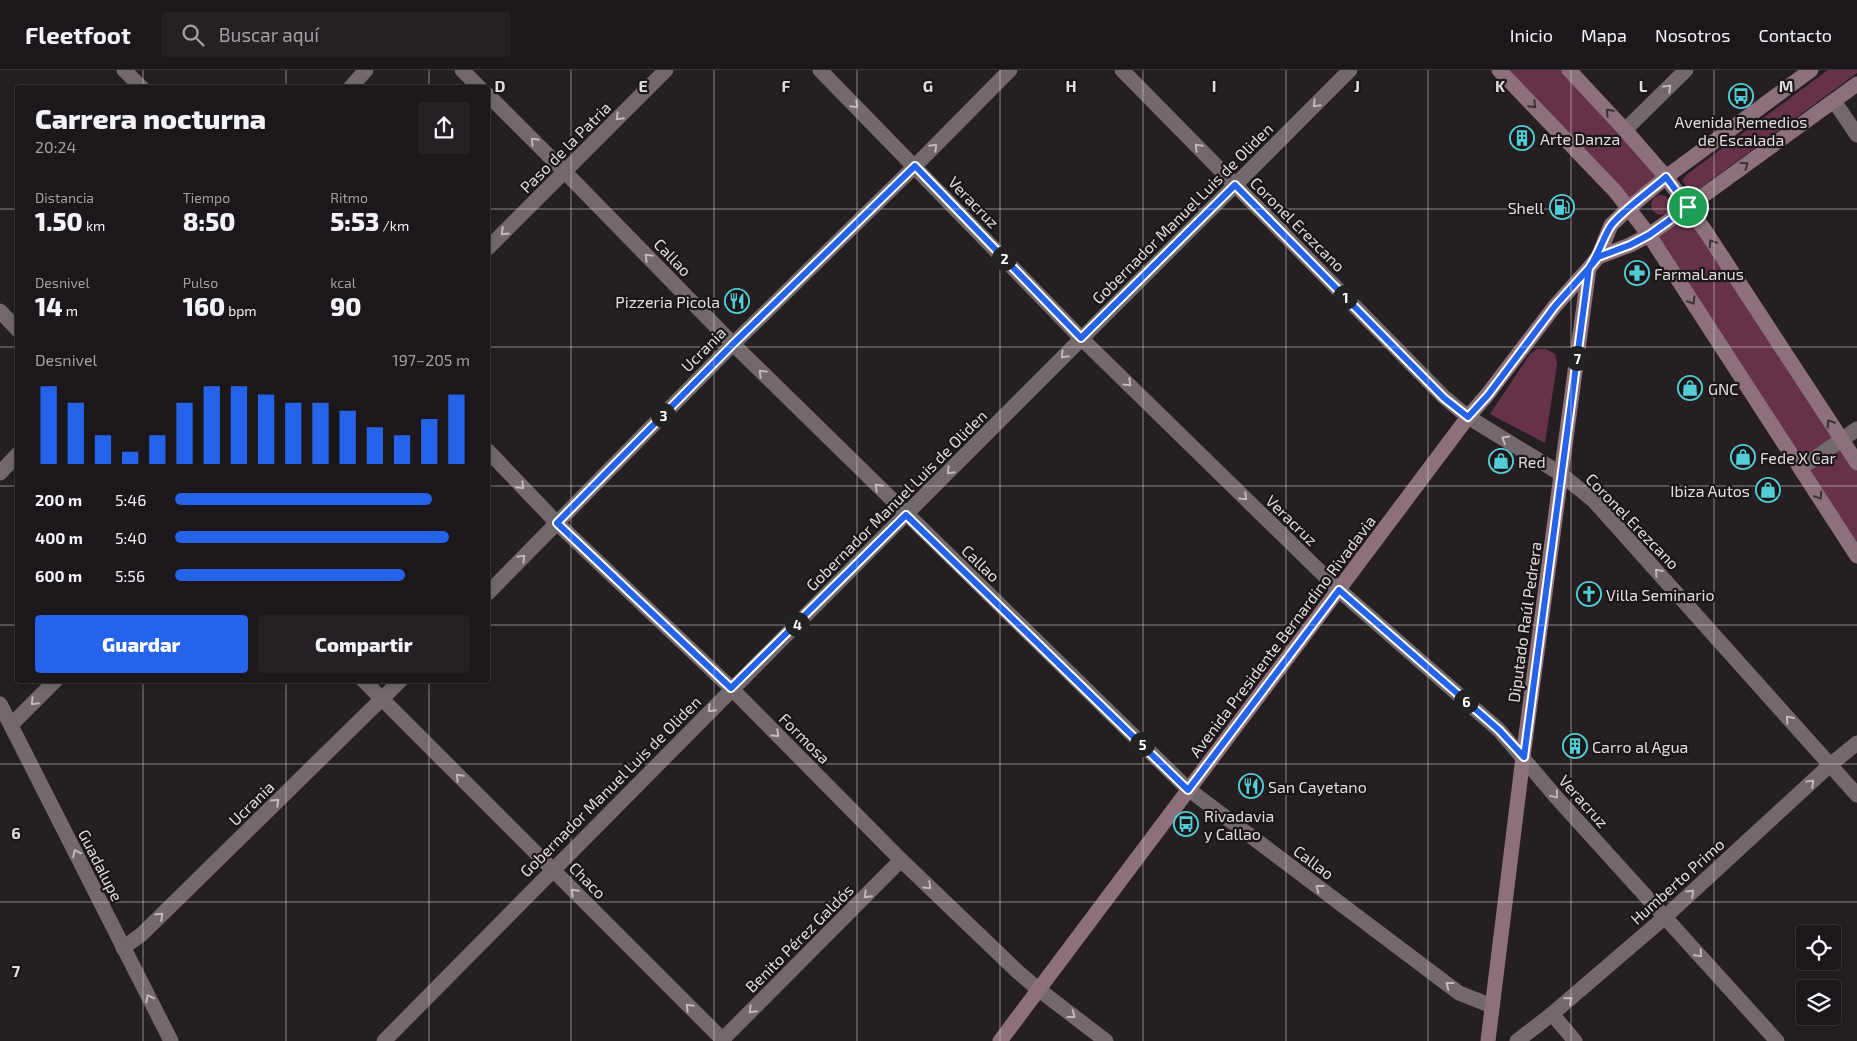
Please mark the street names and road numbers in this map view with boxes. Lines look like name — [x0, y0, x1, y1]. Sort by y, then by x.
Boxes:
street label: Paso de la Patria — [516, 98, 614, 196]
street label: Gobernador Manuel Luis de Oliden — [1088, 119, 1276, 307]
street label: Veracruz — [945, 172, 1003, 232]
street label: Coronel Erezcano — [1247, 173, 1349, 275]
street label: Callao — [650, 234, 696, 280]
street label: Ucrania — [677, 323, 729, 375]
street label: Gobernador Manuel Luis de Oliden — [802, 406, 990, 594]
street label: Coronel Erezcano — [1582, 469, 1684, 573]
street label: Veracruz — [1262, 491, 1322, 549]
street label: Avenida Presidente Bernardino Rivadavia — [1185, 511, 1379, 761]
street label: Callao — [958, 540, 1004, 586]
street label: Diputado Raúl Pedrera — [1503, 540, 1545, 704]
street label: Gobernador Manuel Luis de Oliden — [516, 692, 704, 880]
street label: Formosa — [776, 709, 834, 767]
street label: Veracruz — [1555, 771, 1613, 831]
street label: Ucrania — [224, 777, 278, 829]
street label: Guadalupe — [75, 826, 127, 904]
street label: Humberto Primo — [1626, 834, 1728, 928]
street label: Callao — [1290, 841, 1338, 883]
street label: Chaco — [566, 858, 610, 902]
street label: Benito Pérez Galdós — [741, 880, 857, 996]

